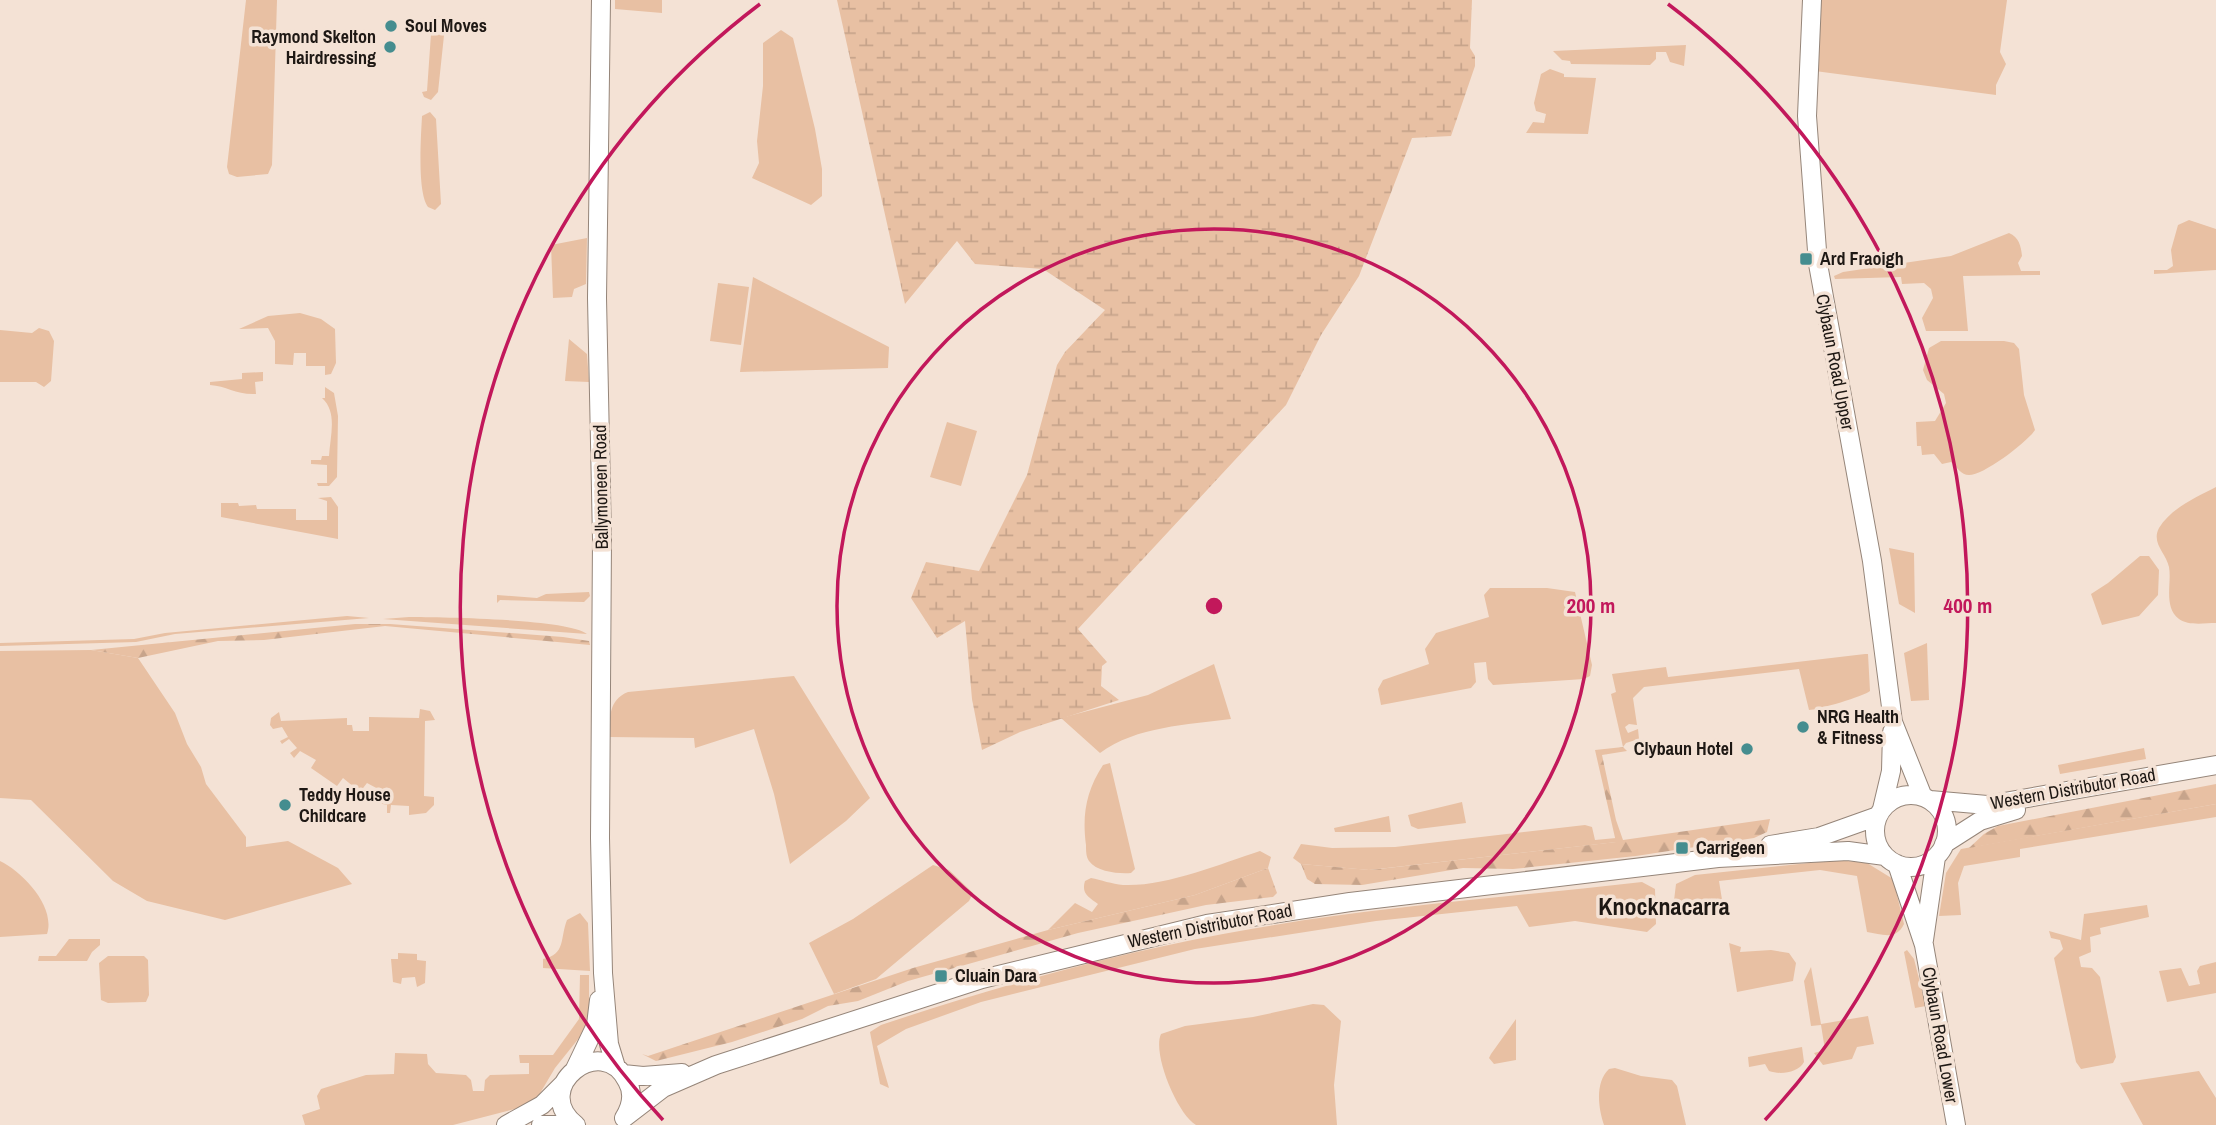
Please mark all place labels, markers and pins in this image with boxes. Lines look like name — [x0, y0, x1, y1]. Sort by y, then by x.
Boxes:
place label: Soul Moves — [405, 13, 487, 38]
marker: Soul Moves — [383, 18, 399, 34]
place label: Raymond Skelton Hairdressing — [251, 24, 376, 70]
marker: Raymond Skelton Hairdressing — [382, 39, 398, 55]
place label: Ard Fraoigh — [1820, 246, 1904, 271]
marker: Ard Fraoigh — [1798, 251, 1814, 267]
centre of rings — [1202, 594, 1226, 618]
place label: NRG Health & Fitness — [1817, 704, 1899, 750]
marker: NRG Health & Fitness — [1795, 719, 1811, 735]
place label: Clybaun Hotel — [1634, 736, 1733, 761]
marker: Clybaun Hotel — [1739, 741, 1755, 757]
place label: Teddy House Childcare — [299, 782, 391, 828]
marker: Teddy House Childcare — [277, 797, 293, 813]
place label: Carrigeen — [1696, 835, 1765, 860]
marker: Carrigeen — [1674, 840, 1690, 856]
place label: Cluain Dara — [955, 963, 1038, 988]
marker: Cluain Dara — [933, 968, 949, 984]

